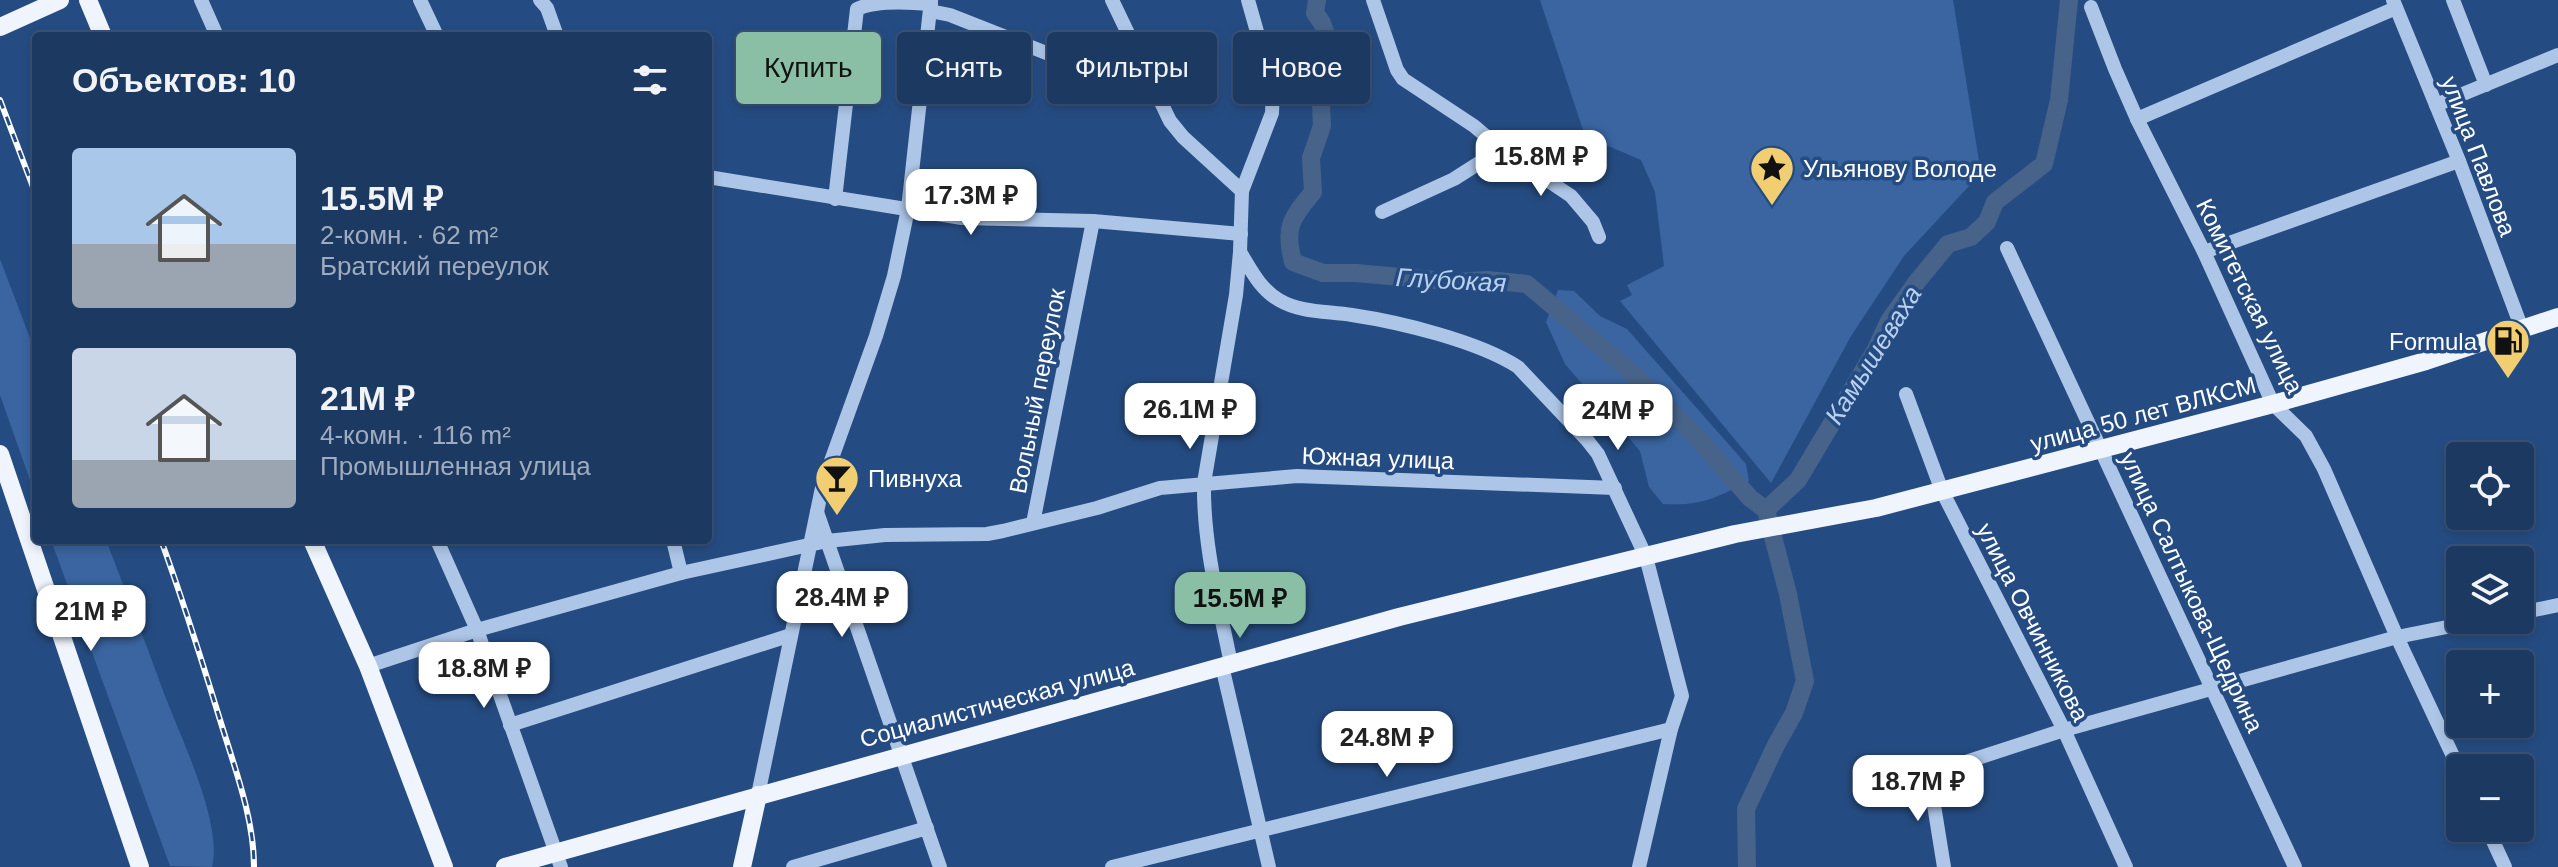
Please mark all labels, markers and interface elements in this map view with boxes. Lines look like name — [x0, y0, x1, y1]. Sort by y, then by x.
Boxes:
chip: Купить — [736, 32, 881, 104]
chip: Снять — [897, 32, 1031, 104]
chip: Фильтры — [1047, 32, 1217, 104]
chip: Новое — [1233, 32, 1370, 104]
icon: filters — [628, 58, 672, 102]
text: Объектов: 10 — [72, 61, 296, 99]
street label: улица Павлова — [2436, 72, 2522, 240]
pin: 15.8M ₽ — [1467, 130, 1615, 198]
text: 15.8M ₽ — [1494, 141, 1588, 171]
place icon: Ульянову Володе — [1748, 144, 1796, 207]
place label: Ульянову Володе — [1803, 155, 1997, 182]
pin: 17.3M ₽ — [897, 169, 1045, 237]
text: 15.5M ₽ — [320, 179, 444, 217]
icon: home — [136, 180, 232, 276]
text: 17.3M ₽ — [924, 180, 1018, 210]
street label: Комитетская улица — [2191, 194, 2309, 398]
text: 2-комн. · 62 m² — [320, 220, 498, 250]
text: Братский переулок — [320, 251, 549, 281]
water label: Глубокая — [1395, 262, 1507, 298]
water label: Камышеваха — [1819, 280, 1927, 430]
street label: Вольный переулок — [1004, 286, 1070, 496]
fuel station icon: Formula — [2484, 317, 2532, 380]
place label: Formula — [2389, 328, 2478, 355]
street label: улица 50 лет ВЛКСМ — [2027, 371, 2259, 457]
text: 21M ₽ — [320, 379, 415, 417]
icon: home — [136, 380, 232, 476]
pin: 26.1M ₽ — [1116, 383, 1264, 451]
pin: 24M ₽ — [1562, 384, 1674, 452]
text: 26.1M ₽ — [1143, 394, 1237, 424]
text: 24M ₽ — [1582, 395, 1654, 425]
text: 4-комн. · 116 m² — [320, 420, 511, 450]
street label: Южная улица — [1301, 442, 1455, 474]
map controls — [2446, 442, 2534, 842]
button: locate — [2446, 442, 2534, 530]
street label: улица Салтыкова-Щедрина — [2115, 447, 2269, 737]
text: Промышленная улица — [320, 451, 591, 481]
bar icon: Пивнуха — [813, 454, 861, 517]
place label: Пивнуха — [868, 465, 962, 492]
street label: улица Овчинникова — [1971, 518, 2095, 726]
button: layers — [2446, 546, 2534, 634]
pin: 28.4M ₽ — [768, 571, 916, 639]
pin: 15.5M ₽ — [1166, 572, 1314, 640]
text: 28.4M ₽ — [795, 582, 889, 612]
text: 15.5M ₽ — [1193, 583, 1287, 613]
pin: 21M ₽ — [35, 585, 147, 653]
text: 21M ₽ — [55, 596, 127, 626]
pin: 18.8M ₽ — [410, 642, 558, 710]
button: + — [2446, 650, 2534, 738]
text: 18.8M ₽ — [437, 653, 531, 683]
street label: Социалистическая улица — [857, 653, 1138, 753]
pin: 24.8M ₽ — [1313, 711, 1461, 779]
text: 24.8M ₽ — [1340, 722, 1434, 752]
button: − — [2446, 754, 2534, 842]
pin: 18.7M ₽ — [1844, 755, 1992, 823]
text: 18.7M ₽ — [1871, 766, 1965, 796]

